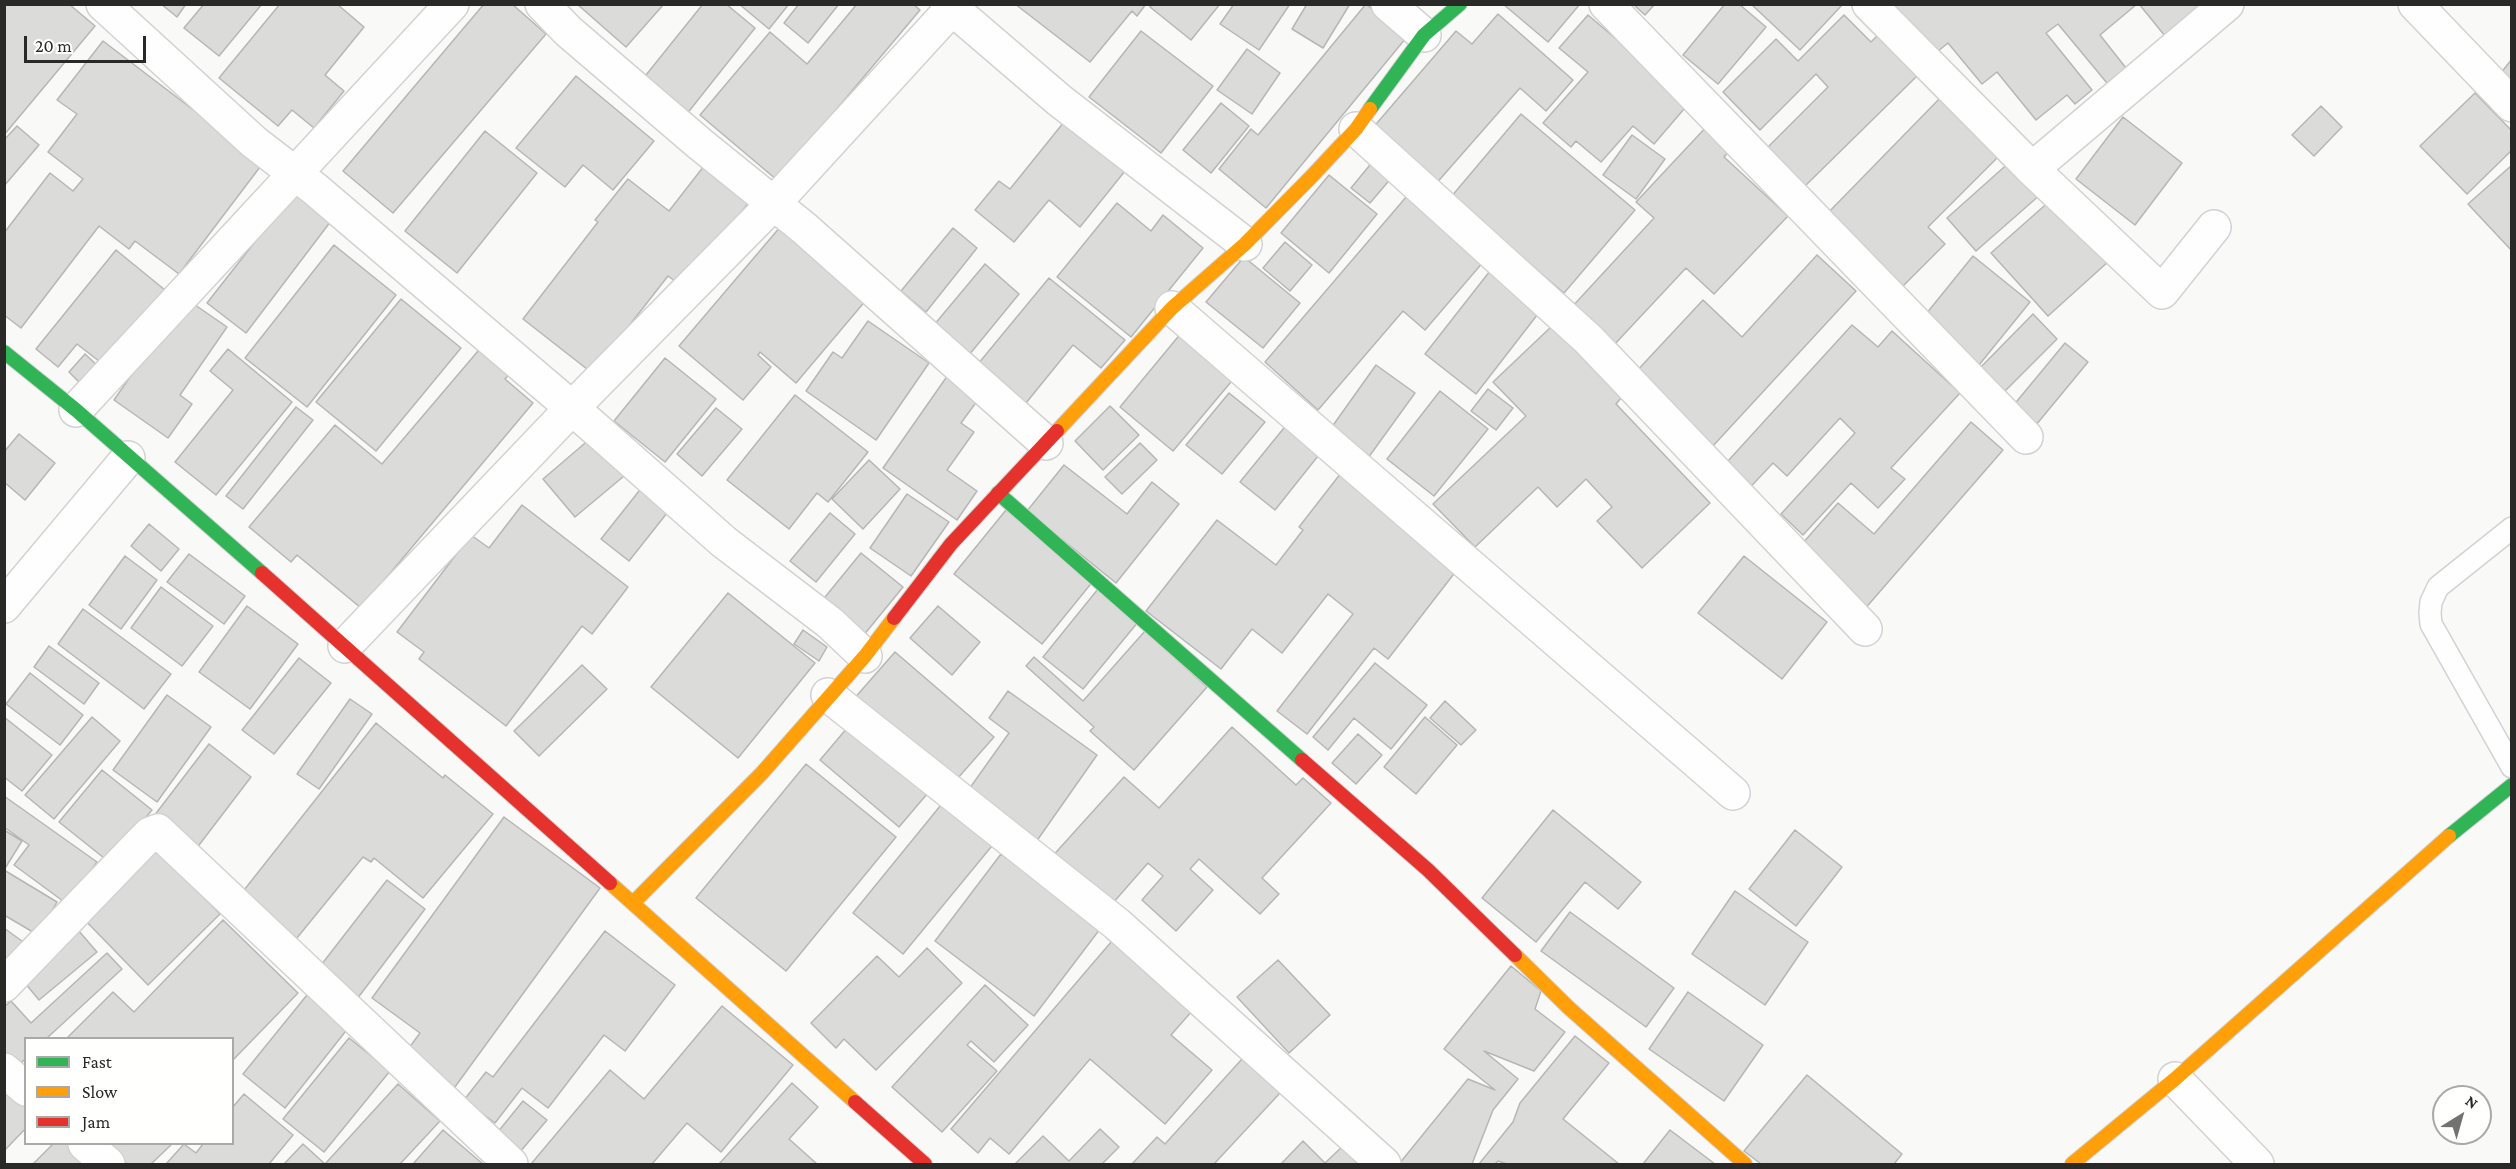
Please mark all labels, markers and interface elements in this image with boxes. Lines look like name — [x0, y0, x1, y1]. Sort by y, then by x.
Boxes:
scale bar — [27, 24, 148, 62]
text: 20 m — [35, 36, 72, 56]
legend — [24, 1037, 234, 1145]
text: Fast — [82, 1052, 112, 1072]
text: Slow — [82, 1082, 117, 1102]
north arrow — [2432, 1085, 2492, 1145]
text: N — [2462, 1092, 2481, 1112]
text: Jam — [82, 1112, 110, 1132]

